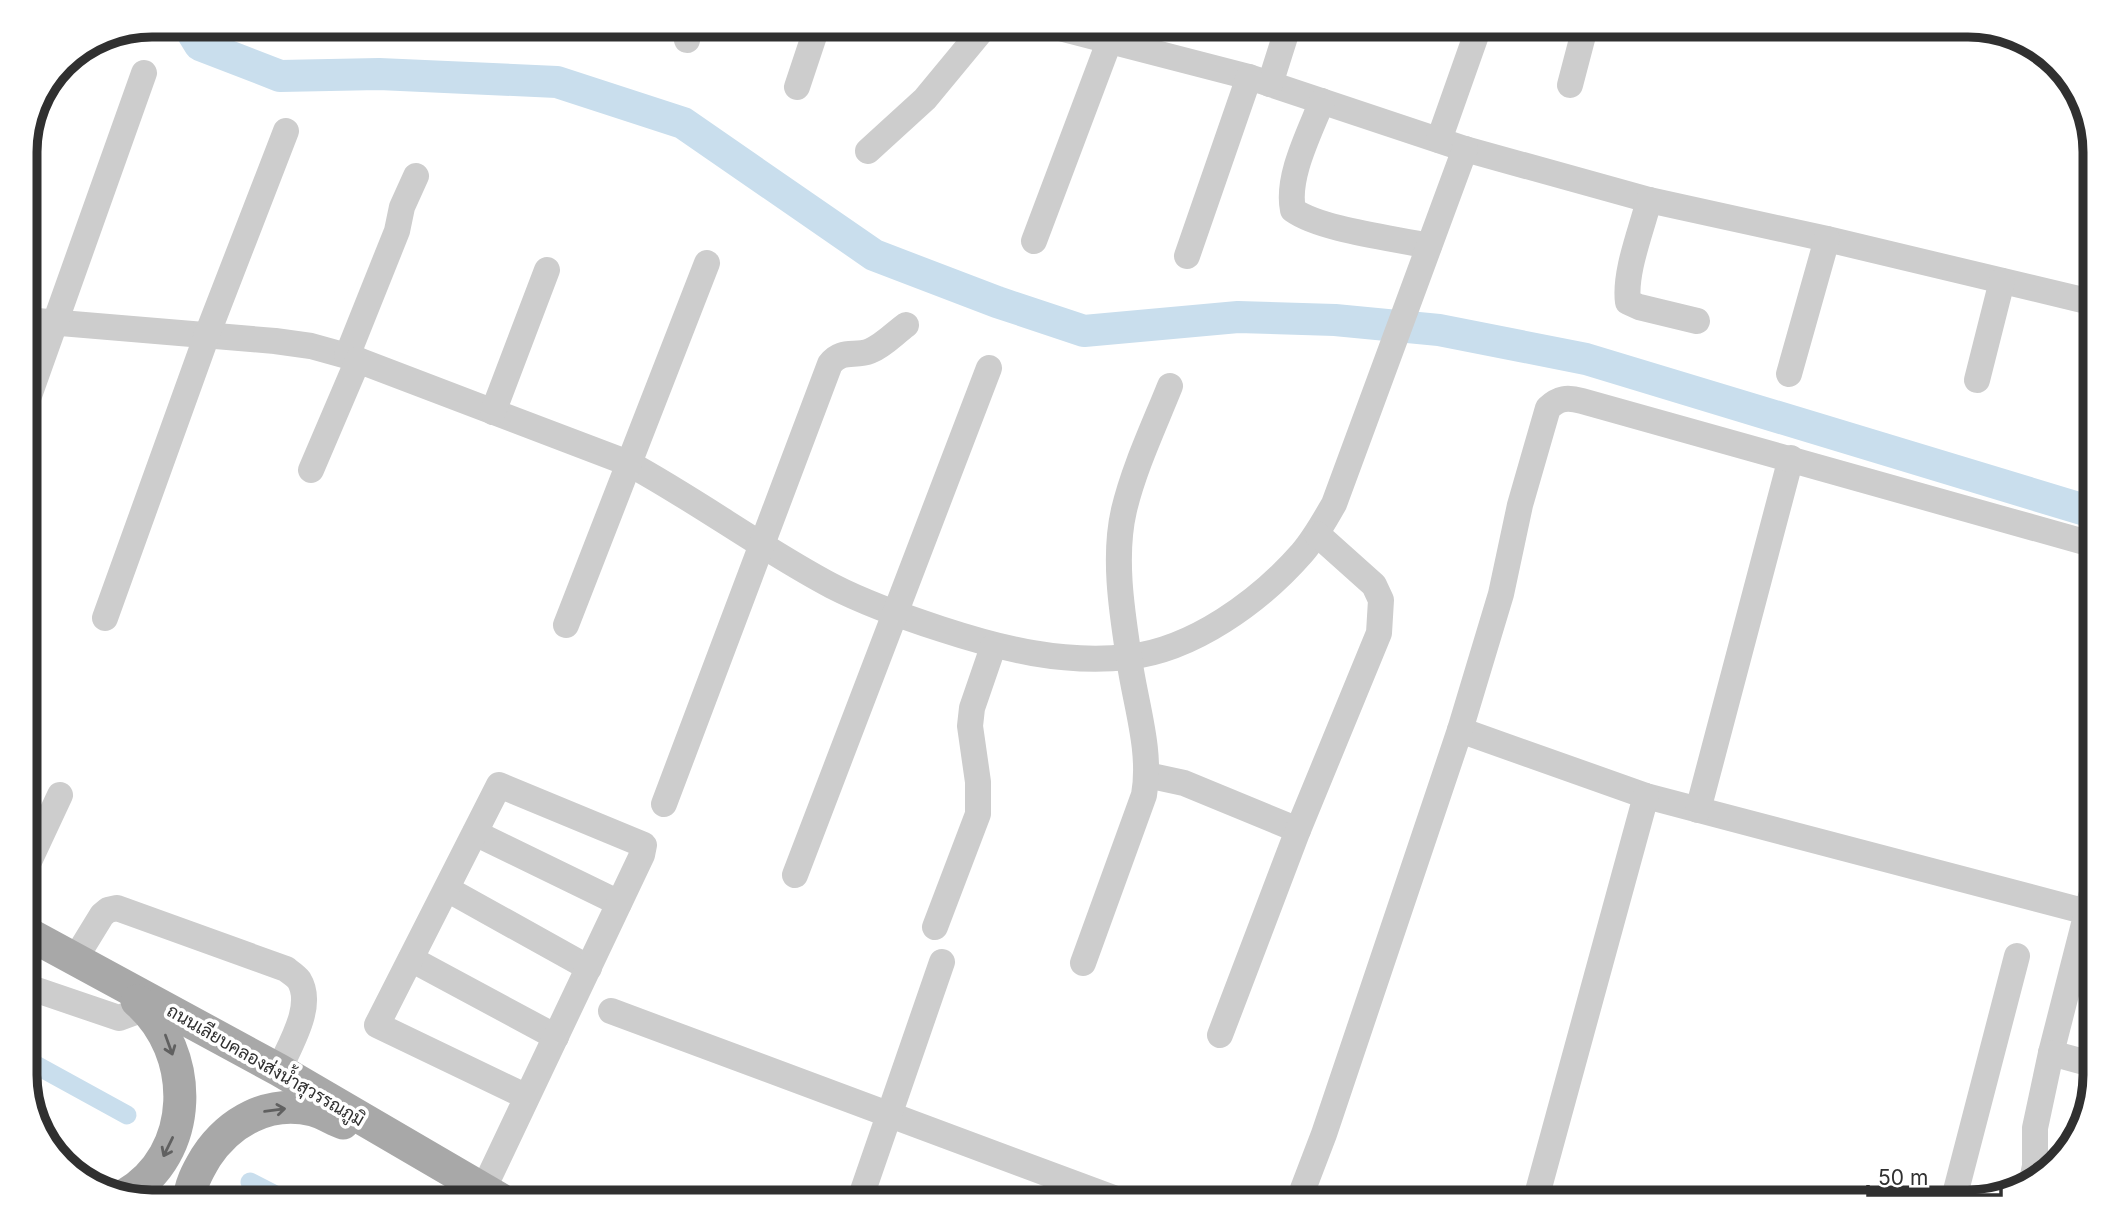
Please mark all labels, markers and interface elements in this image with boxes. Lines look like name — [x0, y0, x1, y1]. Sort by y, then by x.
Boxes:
street label: ถนนเลียบคลองส่งน้ำสุวรรณภูมิ — [162, 995, 371, 1133]
one-way arrow — [164, 1033, 176, 1055]
one-way arrow — [263, 1103, 286, 1116]
one-way arrow — [160, 1136, 174, 1157]
scale bar — [1868, 1154, 2001, 1198]
text: 50 m — [1878, 1165, 1928, 1190]

